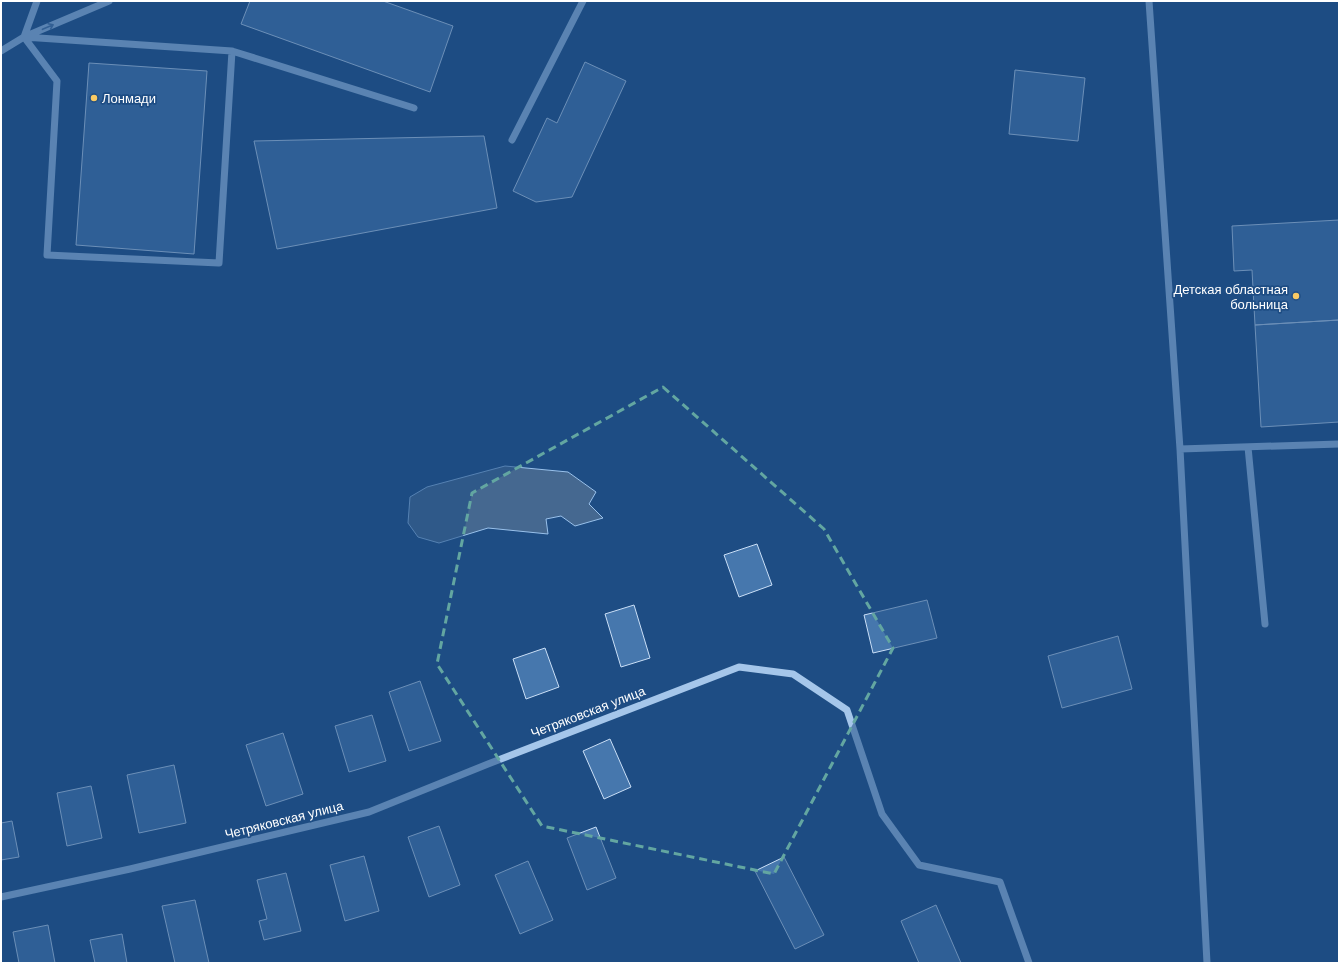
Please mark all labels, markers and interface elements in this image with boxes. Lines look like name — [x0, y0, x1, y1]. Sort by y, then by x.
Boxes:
one-way arrow — [42, 22, 54, 30]
place label: Лонмади — [102, 91, 156, 106]
marker: Лонмади — [89, 93, 99, 103]
place label: Детская областная больница — [1173, 282, 1289, 312]
marker: Детская областная больница — [1291, 291, 1301, 301]
street label: Четряковская улица — [529, 683, 648, 741]
street label: Четряковская улица — [223, 798, 345, 842]

